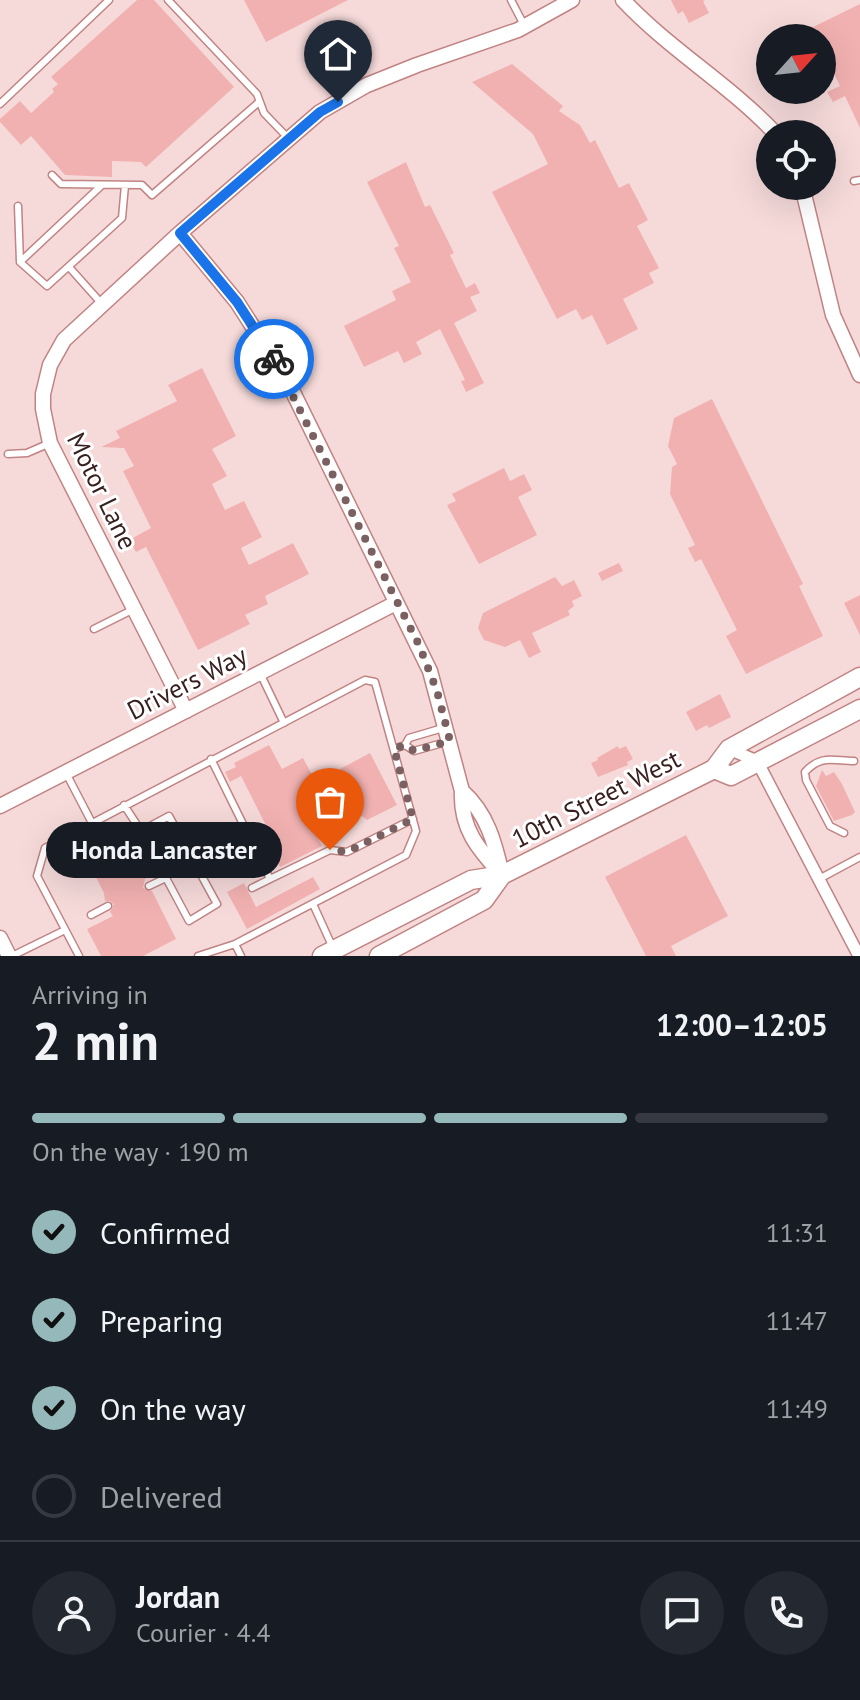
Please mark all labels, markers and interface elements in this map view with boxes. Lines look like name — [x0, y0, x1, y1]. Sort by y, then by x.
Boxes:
pin — [304, 20, 372, 102]
north arrow — [756, 24, 836, 104]
map controls — [756, 24, 836, 200]
icon: home — [316, 32, 360, 76]
button: locate — [756, 120, 836, 200]
courier — [234, 319, 314, 399]
icon: bike — [252, 337, 296, 381]
street label: Motor Lane — [60, 427, 145, 555]
street label: Drivers Way — [121, 638, 252, 727]
street label: 10th Street West — [506, 742, 686, 855]
pin — [296, 768, 364, 850]
icon: bag — [308, 780, 352, 824]
callout: Honda Lancaster — [46, 822, 282, 878]
text: Honda Lancaster — [71, 833, 257, 866]
text: Arriving in — [32, 978, 148, 1011]
text: 12:00–12:05 — [656, 1005, 828, 1044]
text: 2 min — [32, 1007, 159, 1074]
text: On the way · 190 m — [32, 1135, 249, 1168]
icon: check — [32, 1210, 76, 1254]
text: Confirmed — [100, 1213, 231, 1252]
text: 11:31 — [766, 1216, 828, 1249]
icon: check — [32, 1298, 76, 1342]
text: Preparing — [100, 1301, 223, 1340]
text: 11:47 — [766, 1304, 828, 1337]
icon: check — [32, 1386, 76, 1430]
text: On the way — [100, 1389, 246, 1428]
text: 11:49 — [766, 1392, 828, 1425]
text: Delivered — [100, 1477, 223, 1516]
button: person — [32, 1571, 116, 1655]
button: chat — [640, 1571, 724, 1655]
button: phone — [744, 1571, 828, 1655]
text: Jordan — [136, 1577, 220, 1616]
text: Courier · 4.4 — [136, 1616, 270, 1649]

